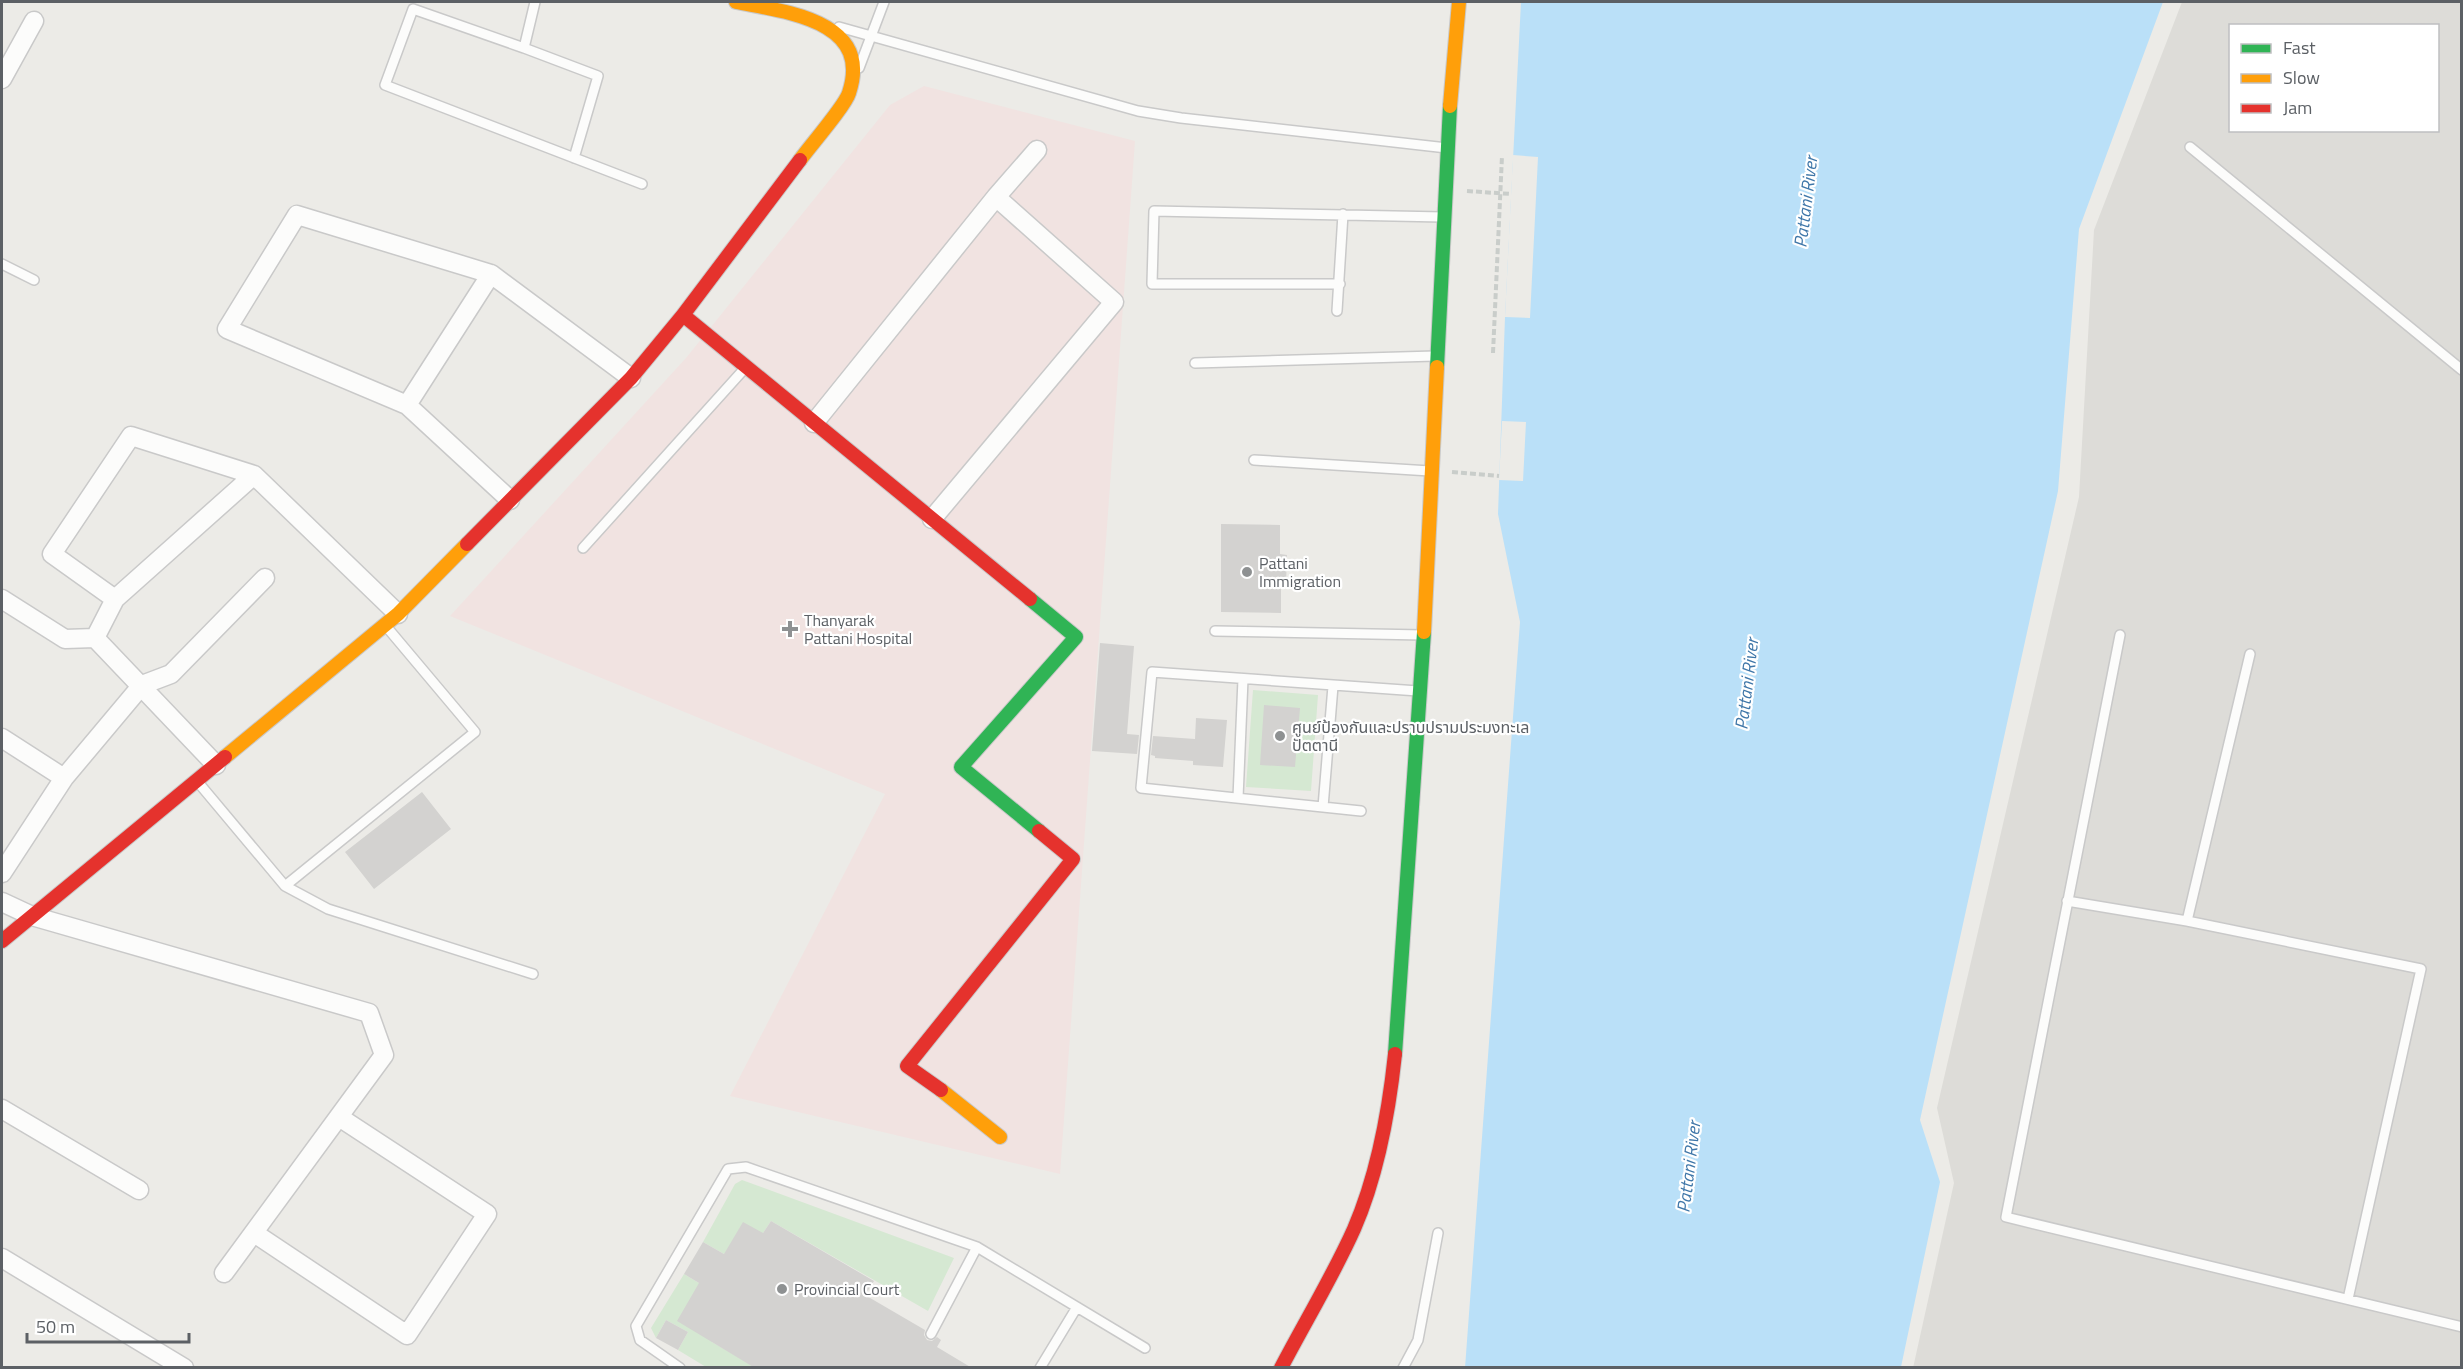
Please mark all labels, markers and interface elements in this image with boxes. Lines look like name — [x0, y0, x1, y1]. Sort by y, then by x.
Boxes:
legend — [2229, 24, 2439, 132]
text: Fast — [2283, 34, 2316, 61]
text: Slow — [2283, 64, 2320, 91]
text: Jam — [2283, 94, 2312, 121]
water label: Pattani River — [1787, 152, 1825, 249]
place label: Pattani Immigration — [1259, 551, 1341, 593]
marker: Pattani Immigration — [1240, 565, 1254, 579]
place label: Thanyarak Pattani Hospital — [804, 608, 912, 650]
marker: Thanyarak Pattani Hospital — [781, 620, 799, 638]
water label: Pattani River — [1728, 634, 1766, 731]
place label: ศูนย์ป้องกันและปราบปรามประมงทะเล ปัตตานี — [1292, 715, 1529, 757]
marker: ศูนย์ป้องกันและปราบปรามประมงทะเล ปัตตานี — [1273, 729, 1287, 743]
water label: Pattani River — [1670, 1117, 1708, 1214]
place label: Provincial Court — [794, 1277, 900, 1301]
marker: Provincial Court — [775, 1282, 789, 1296]
scale bar — [27, 1306, 189, 1344]
text: 50 m — [36, 1313, 75, 1340]

